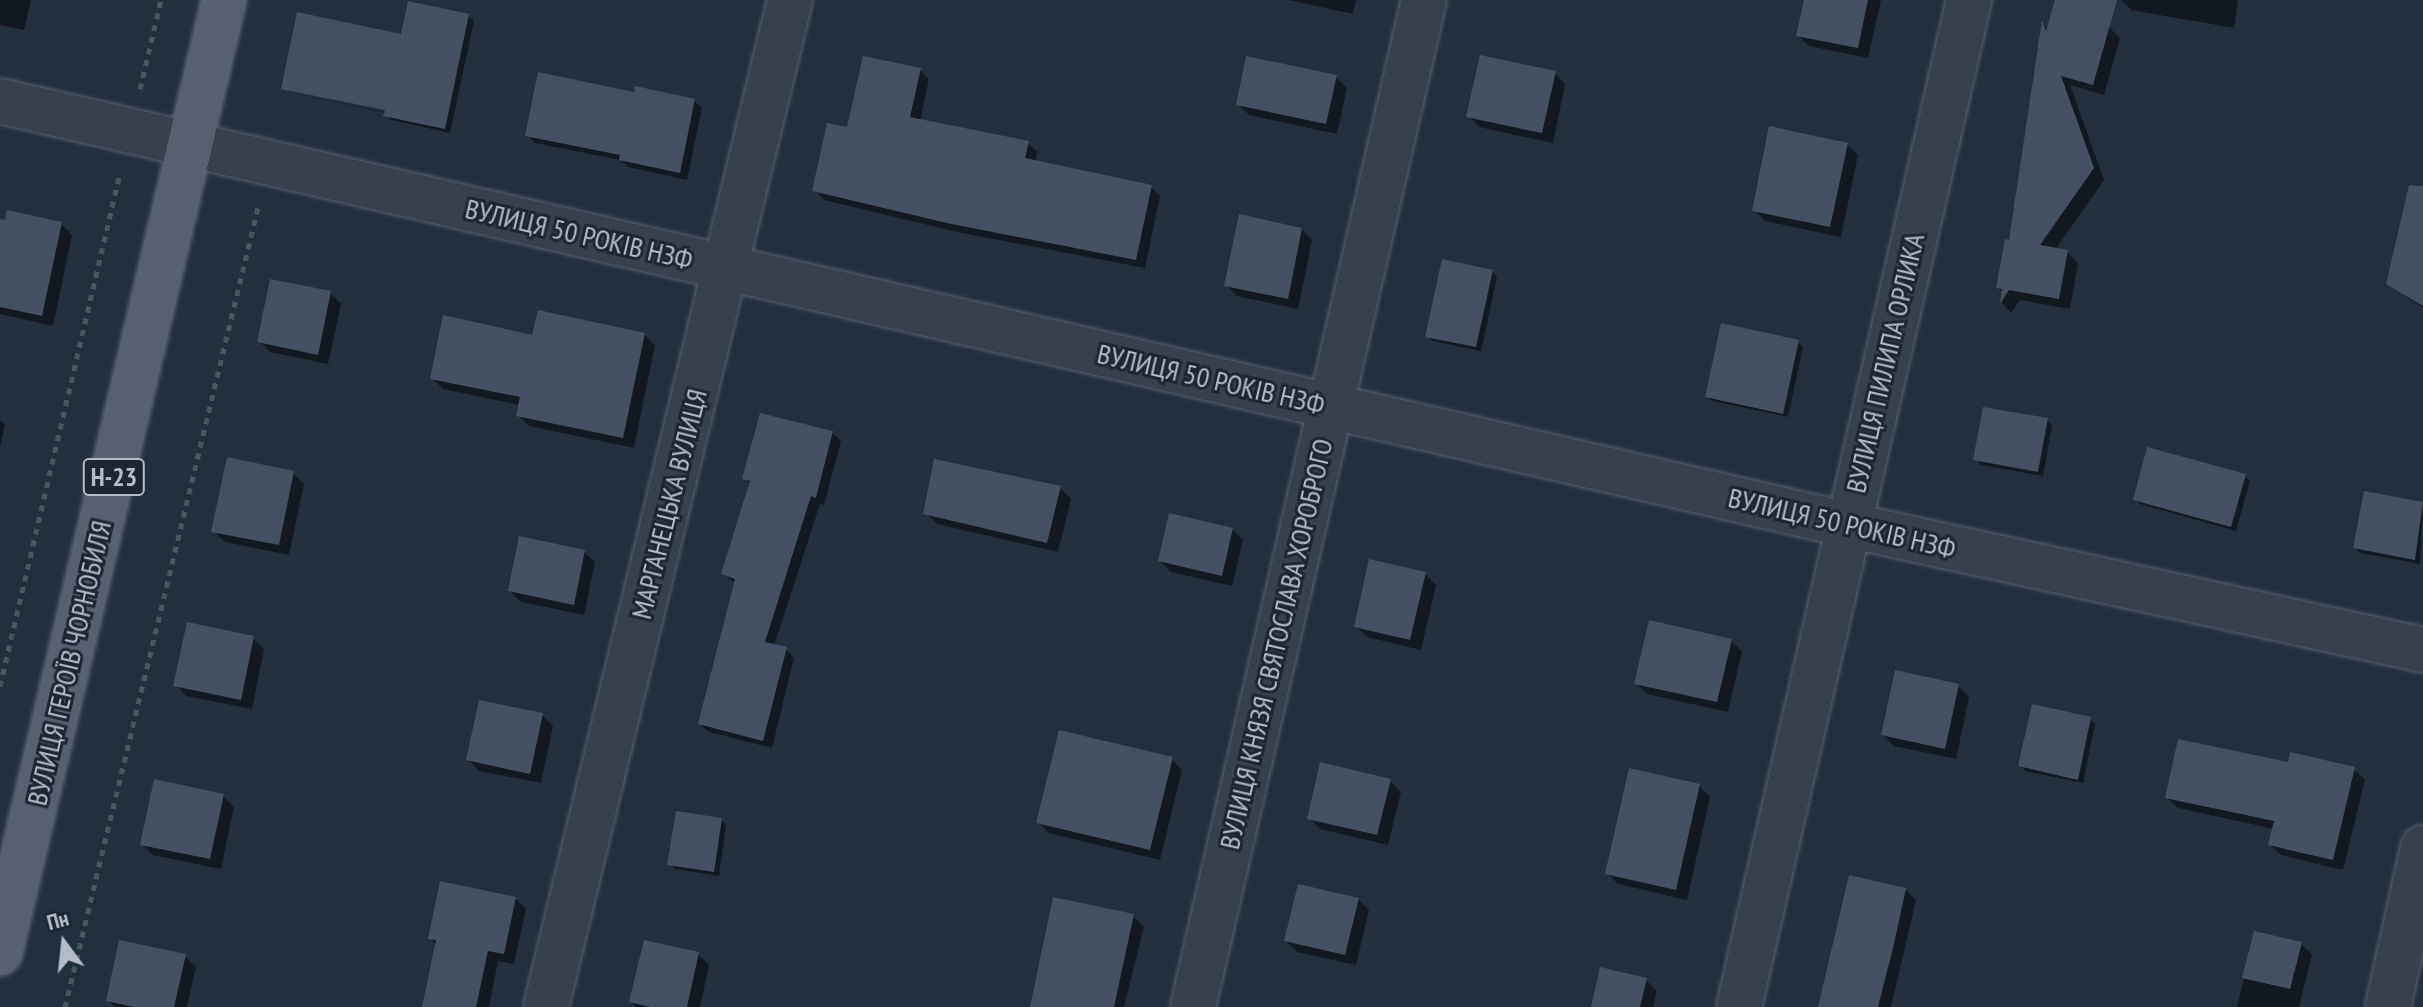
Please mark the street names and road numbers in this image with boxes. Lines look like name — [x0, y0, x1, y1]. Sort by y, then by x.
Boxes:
street label: ВУЛИЦЯ 50 РОКІВ НЗФ — [462, 192, 696, 276]
street label: ВУЛИЦЯ ПИЛИПА ОРЛИКА — [1839, 230, 1931, 496]
street label: ВУЛИЦЯ 50 РОКІВ НЗФ — [1094, 337, 1328, 421]
street label: МАРГАНЕЦЬКА ВУЛИЦЯ — [624, 385, 714, 623]
street label: ВУЛИЦЯ КНЯЗЯ СВЯТОСЛАВА ХОРОБРОГО — [1212, 435, 1340, 853]
road number: Н-23 — [82, 455, 146, 499]
street label: ВУЛИЦЯ 50 РОКІВ НЗФ — [1725, 481, 1959, 565]
street label: ВУЛИЦЯ ГЕРОЇВ ЧОРНОБИЛЯ — [20, 517, 118, 809]

